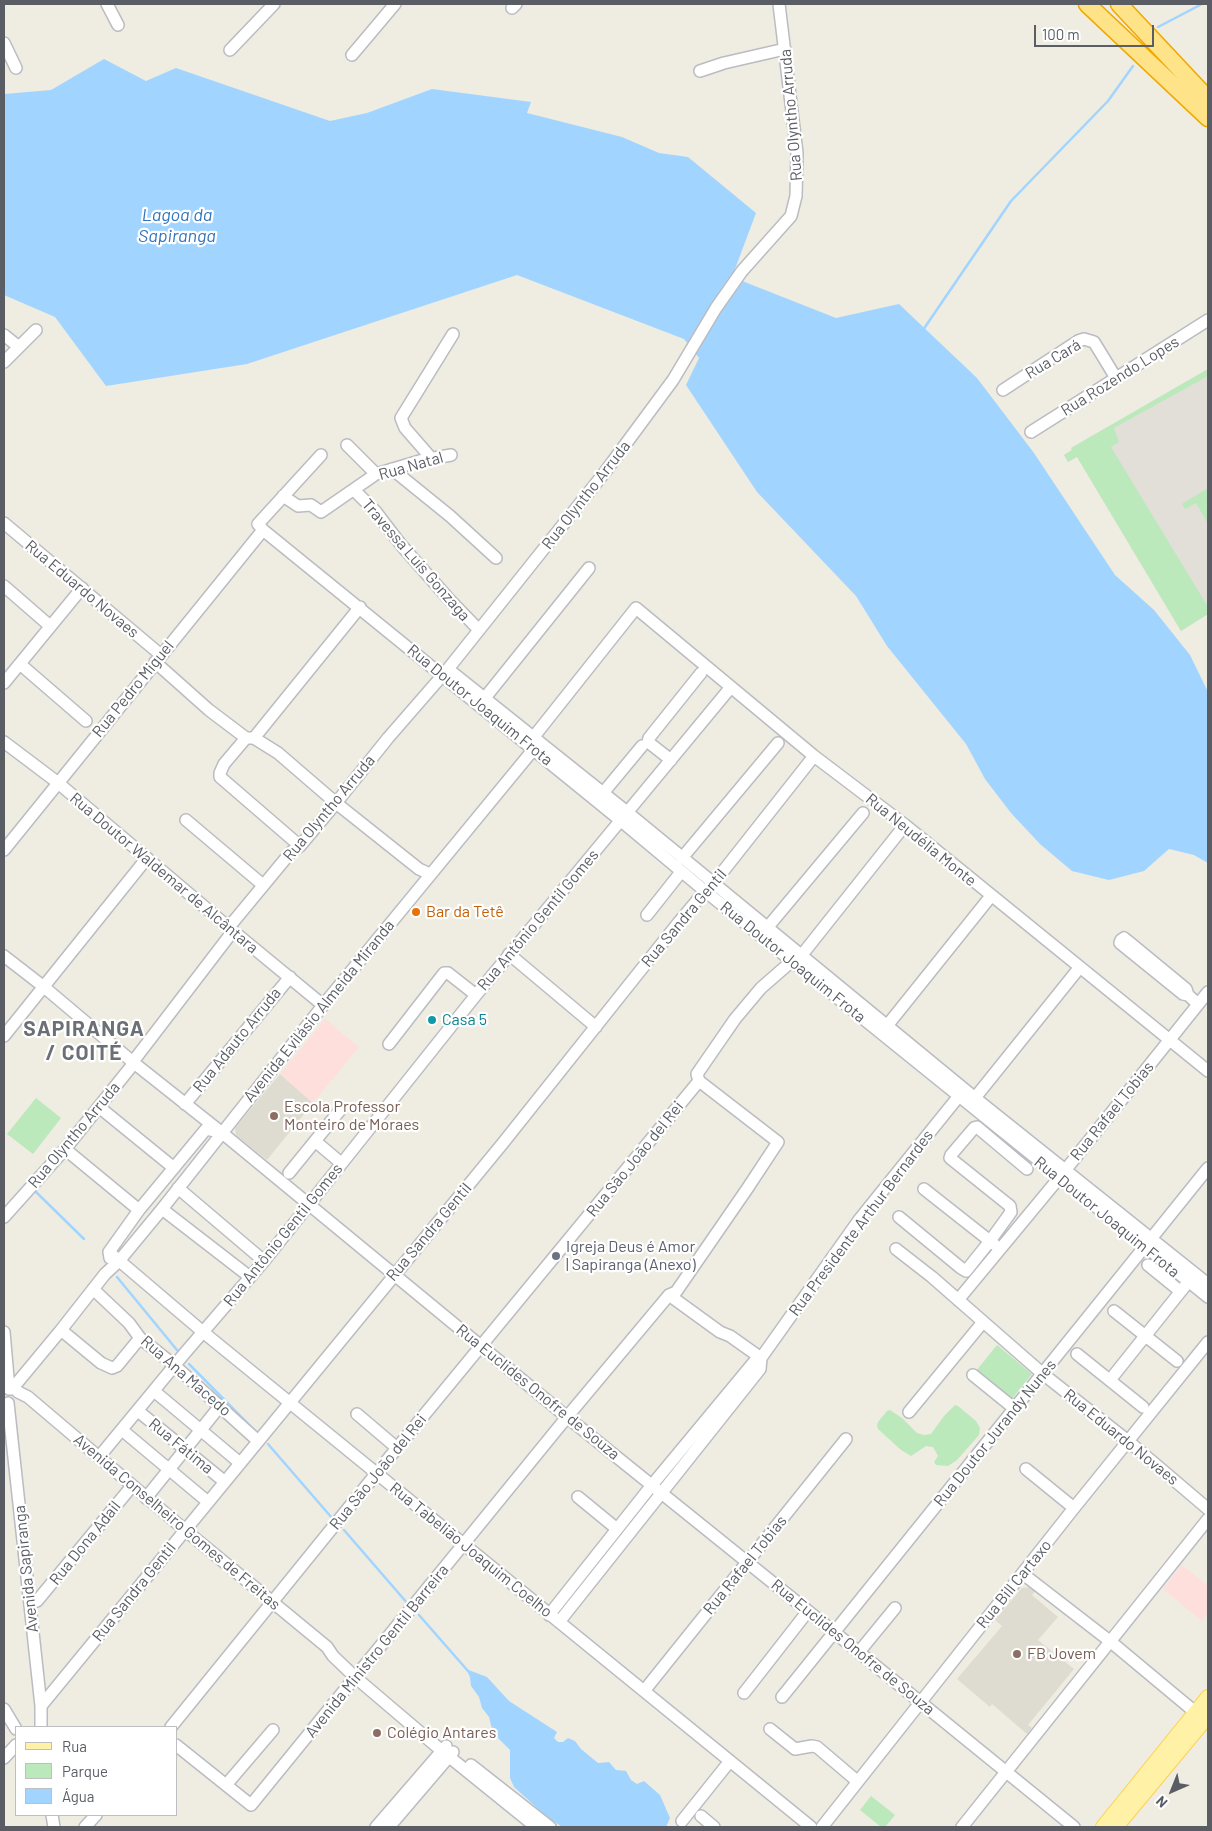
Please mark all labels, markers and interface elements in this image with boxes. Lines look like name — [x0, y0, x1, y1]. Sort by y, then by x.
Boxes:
scale bar — [1037, 15, 1157, 47]
text: 100 m — [1042, 25, 1080, 43]
street label: Rua Olyntho Arruda — [776, 48, 806, 182]
water label: Lagoa da Sapiranga — [138, 204, 216, 246]
street label: Rua Rozendo Lopes — [1057, 332, 1183, 420]
street label: Rua Cará — [1022, 335, 1084, 383]
street label: Rua Olyntho Arruda — [538, 437, 634, 553]
street label: Rua Natal — [376, 448, 446, 484]
street label: Travessa Luís Gonzaga — [358, 495, 474, 625]
street label: Rua Eduardo Novaes — [21, 536, 143, 642]
street label: Rua Pedro Miguel — [88, 637, 178, 741]
street label: Rua Doutor Joaquim Frota — [403, 640, 557, 770]
street label: Rua Olyntho Arruda — [279, 751, 379, 865]
street label: Rua Doutor Waldemar de Alcântara — [66, 789, 262, 957]
street label: Rua Neudélia Monte — [862, 789, 980, 891]
street label: Rua Antônio Gentil Gomes — [473, 846, 603, 994]
street label: Rua Sandra Gentil — [637, 865, 731, 971]
street label: Rua Doutor Joaquim Frota — [716, 897, 870, 1027]
place label: Bar da Tetê — [426, 902, 504, 922]
marker: Bar da Tetê — [410, 906, 422, 918]
street label: Avenida Evilásio Almeida Miranda — [239, 916, 399, 1106]
street label: Rua Adauto Arruda — [189, 984, 285, 1096]
place label: Casa 5 — [442, 1010, 487, 1030]
marker: Casa 5 — [426, 1014, 438, 1026]
district label: SAPIRANGA / COITÉ — [22, 1016, 146, 1066]
street label: Rua Rafael Tobias — [1066, 1058, 1158, 1164]
street label: Rua Olyntho Arruda — [24, 1078, 124, 1192]
place label: Escola Professor Monteiro de Moraes — [284, 1097, 419, 1135]
street label: Rua São João del Rei — [582, 1097, 688, 1221]
marker: Escola Professor Monteiro de Moraes — [268, 1110, 280, 1122]
street label: Rua Presidente Arthur Bernardes — [785, 1126, 937, 1320]
street label: Rua Doutor Joaquim Frota — [1030, 1152, 1184, 1282]
street label: Rua Antônio Gentil Gomes — [219, 1160, 347, 1310]
street label: Rua Sandra Gentil — [382, 1179, 476, 1285]
place label: Igreja Deus é Amor | Sapiranga (Anexo) — [566, 1237, 696, 1275]
marker: Igreja Deus é Amor | Sapiranga (Anexo) — [550, 1250, 562, 1262]
street label: Rua Euclides Onofre de Souza — [452, 1320, 624, 1464]
street label: Rua Ana Macedo — [137, 1332, 235, 1420]
street label: Rua Doutor Jurandy Nunes — [930, 1356, 1060, 1510]
street label: Rua Eduardo Novaes — [1060, 1385, 1182, 1489]
street label: Rua São João del Rei — [325, 1410, 431, 1534]
street label: Rua Fátima — [145, 1414, 217, 1478]
street label: Avenida Conselheiro Gomes de Freitas — [70, 1430, 284, 1614]
street label: Rua Tabelião Joaquim Coelho — [386, 1478, 556, 1622]
street label: Rua Dona Adail — [45, 1497, 125, 1589]
street label: Avenida Sapiranga — [10, 1505, 42, 1633]
street label: Rua Rafael Tobias — [699, 1512, 791, 1618]
street label: Rua Bill Cartaxo — [972, 1536, 1056, 1632]
street label: Rua Sandra Gentil — [88, 1538, 180, 1646]
street label: Avenida Ministro Gentil Barreira — [301, 1561, 453, 1741]
street label: Rua Euclides Onofre de Souza — [767, 1575, 939, 1719]
place label: FB Jovem — [1027, 1644, 1096, 1664]
marker: FB Jovem — [1011, 1648, 1023, 1660]
place label: Colégio Antares — [387, 1723, 496, 1743]
legend — [15, 1726, 178, 1816]
marker: Colégio Antares — [371, 1727, 383, 1739]
text: Rua — [62, 1737, 87, 1755]
text: Parque — [62, 1762, 108, 1780]
north arrow — [1147, 1766, 1197, 1816]
text: Água — [62, 1787, 95, 1805]
text: N — [1152, 1793, 1170, 1811]

